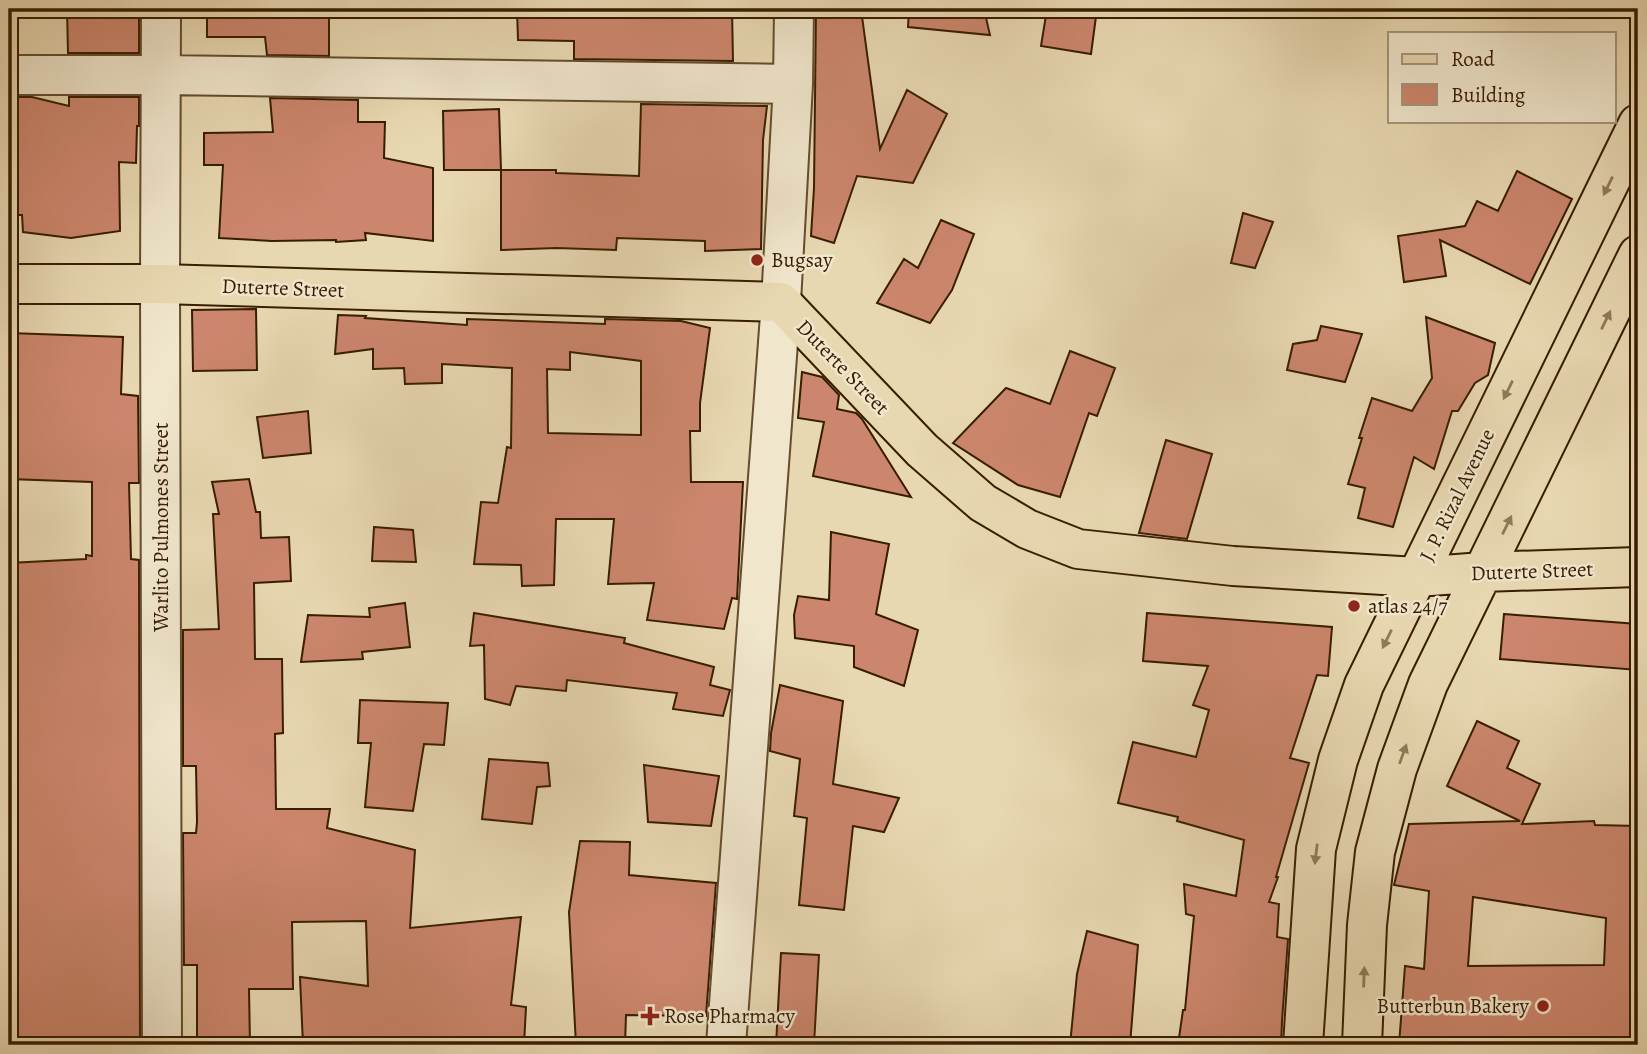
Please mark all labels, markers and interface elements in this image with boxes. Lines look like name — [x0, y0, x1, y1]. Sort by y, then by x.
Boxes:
legend — [1388, 32, 1616, 122]
text: Road — [1451, 45, 1495, 73]
text: Building — [1451, 81, 1526, 109]
one-way arrow — [1603, 176, 1614, 196]
place label: Bugsay — [771, 246, 833, 274]
marker: Bugsay — [749, 252, 765, 268]
street label: Duterte Street — [221, 272, 345, 304]
one-way arrow — [1601, 310, 1612, 330]
street label: Duterte Street — [790, 313, 896, 421]
one-way arrow — [1503, 380, 1514, 400]
street label: Warlito Pulmones Street — [147, 422, 175, 633]
street label: J. P. Rizal Avenue — [1413, 424, 1501, 566]
one-way arrow — [1501, 515, 1512, 535]
street label: Duterte Street — [1470, 555, 1594, 587]
place label: atlas 24/7 — [1368, 592, 1448, 620]
marker: atlas 24/7 — [1346, 598, 1362, 614]
one-way arrow — [1381, 629, 1393, 649]
one-way arrow — [1397, 743, 1408, 764]
one-way arrow — [1310, 843, 1321, 865]
one-way arrow — [1359, 966, 1370, 988]
place label: Butterbun Bakery — [1377, 992, 1530, 1020]
marker: Butterbun Bakery — [1535, 998, 1551, 1014]
place label: Rose Pharmacy — [664, 1002, 795, 1030]
marker: Rose Pharmacy — [642, 1008, 658, 1024]

